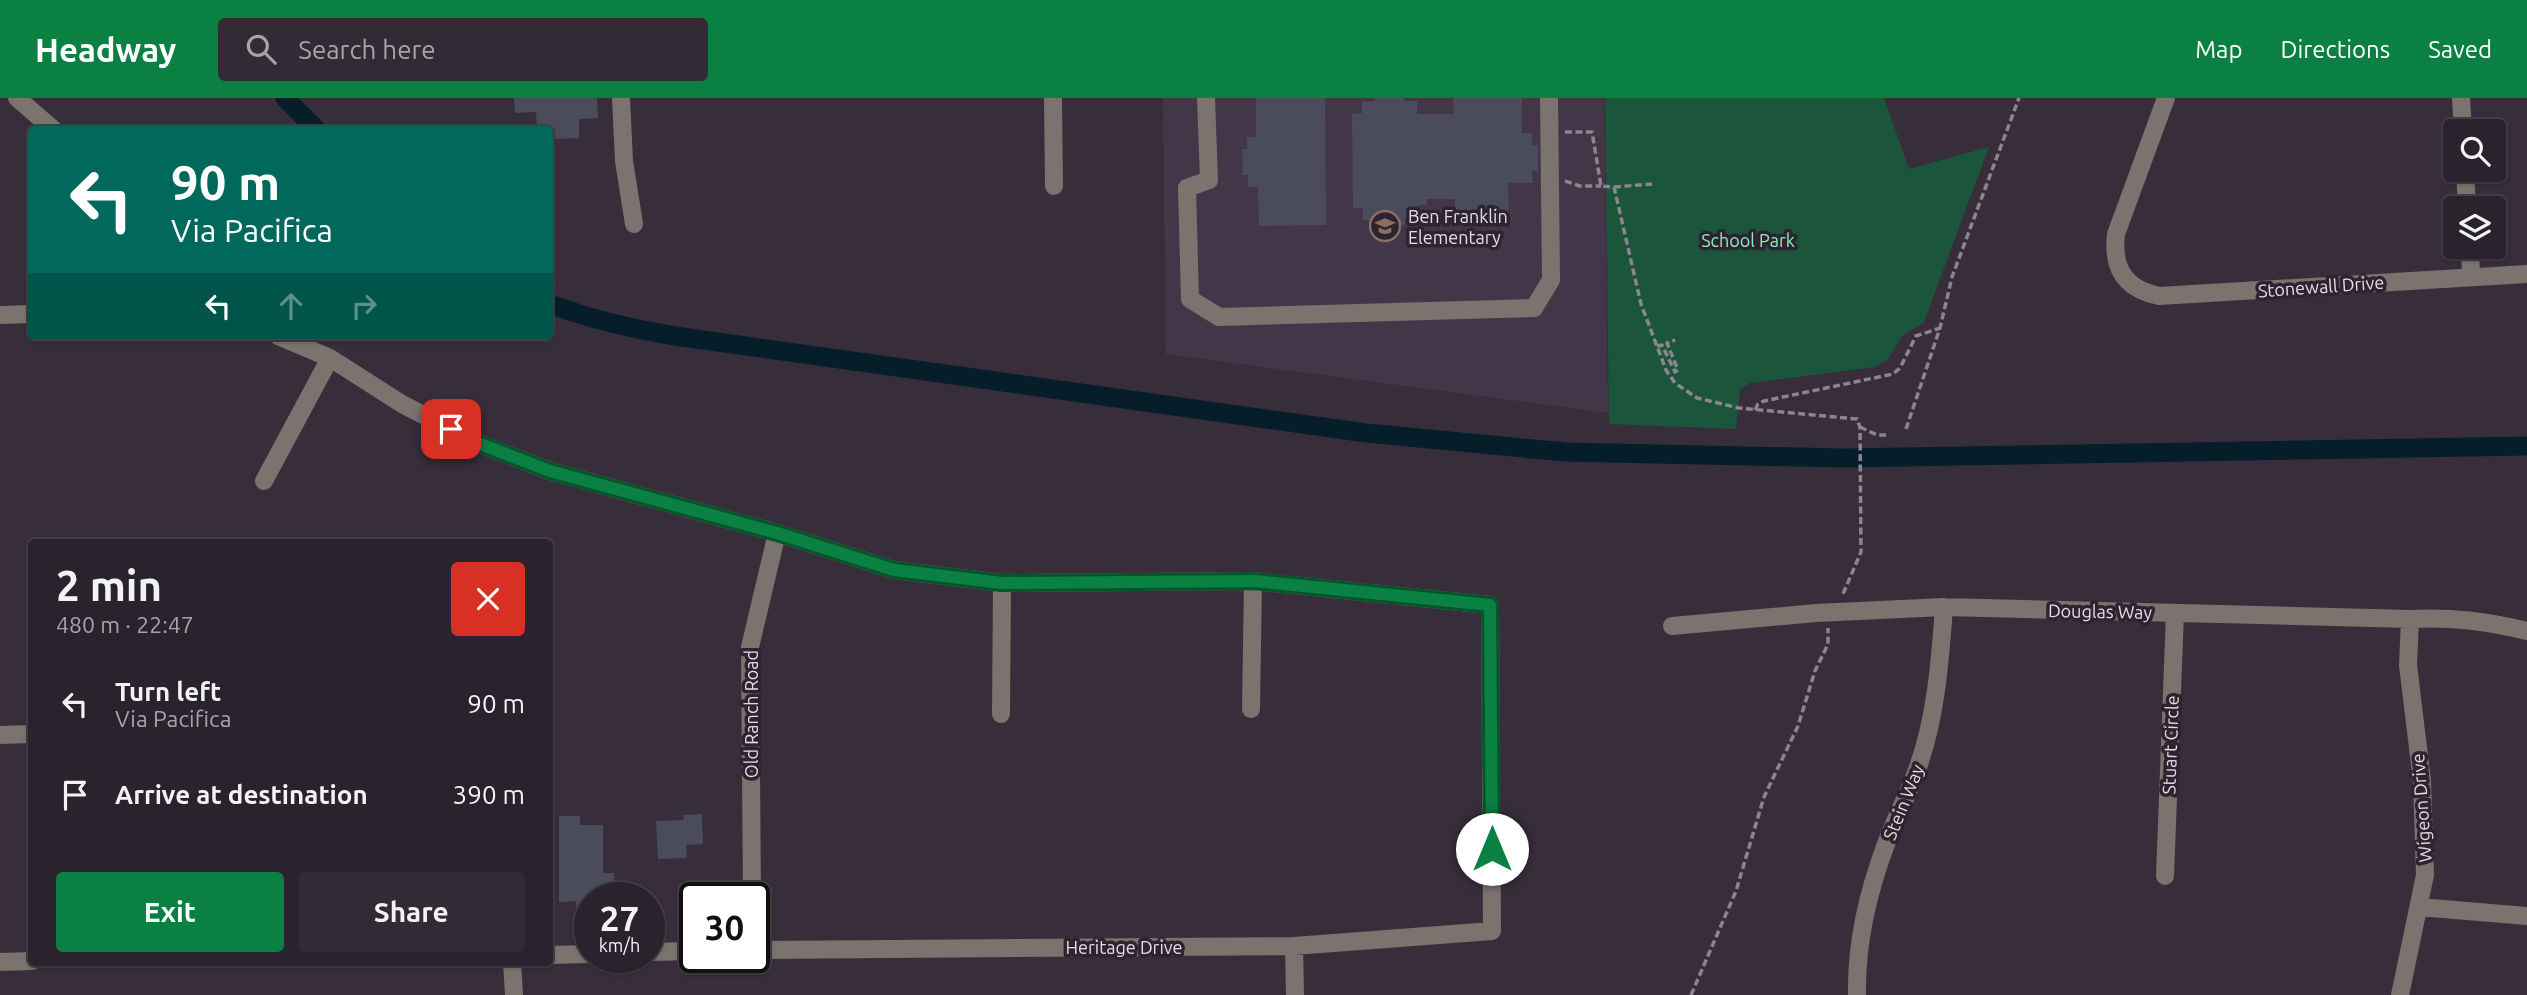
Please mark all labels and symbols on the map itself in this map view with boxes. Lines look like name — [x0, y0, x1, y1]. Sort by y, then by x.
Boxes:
place label: Ben Franklin Elementary — [1408, 206, 1508, 247]
school or university icon: Ben Franklin Elementary — [1368, 209, 1402, 243]
park label: School Park — [1701, 230, 1795, 250]
street label: Stonewall Drive — [2257, 272, 2385, 300]
pin — [421, 399, 481, 459]
street label: Douglas Way — [2048, 600, 2152, 622]
street label: Old Ranch Road — [741, 650, 761, 778]
street label: Stuart Circle — [2158, 695, 2182, 795]
street label: Wigeon Drive — [2407, 753, 2435, 863]
street label: Stein Way — [1879, 761, 1927, 843]
position arrow — [1455, 812, 1529, 886]
speed limit sign: 30 — [679, 882, 770, 973]
street label: Heritage Drive — [1066, 937, 1182, 957]

